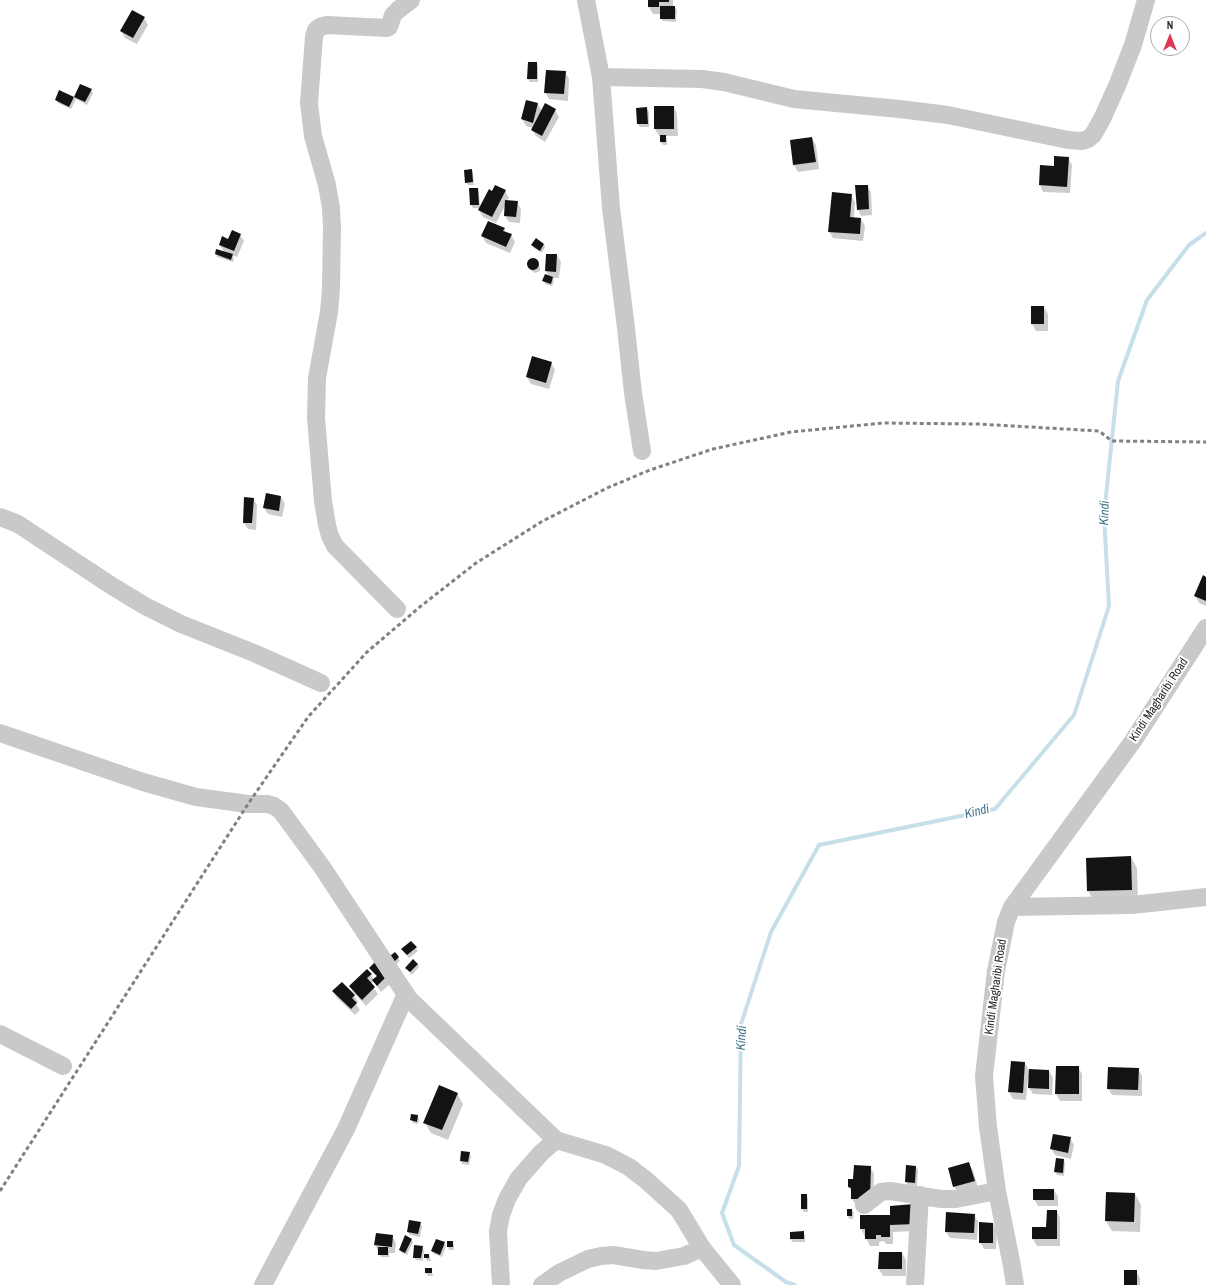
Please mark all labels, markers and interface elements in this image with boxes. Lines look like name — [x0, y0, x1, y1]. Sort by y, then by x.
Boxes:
north arrow — [1150, 16, 1190, 56]
text: N — [1167, 18, 1173, 32]
water label: Kindi — [1097, 500, 1113, 526]
street label: Kindi Magharibi Road — [1127, 656, 1191, 744]
water label: Kindi — [963, 802, 991, 822]
street label: Kindi Magharibi Road — [982, 938, 1010, 1036]
water label: Kindi — [734, 1025, 750, 1051]

